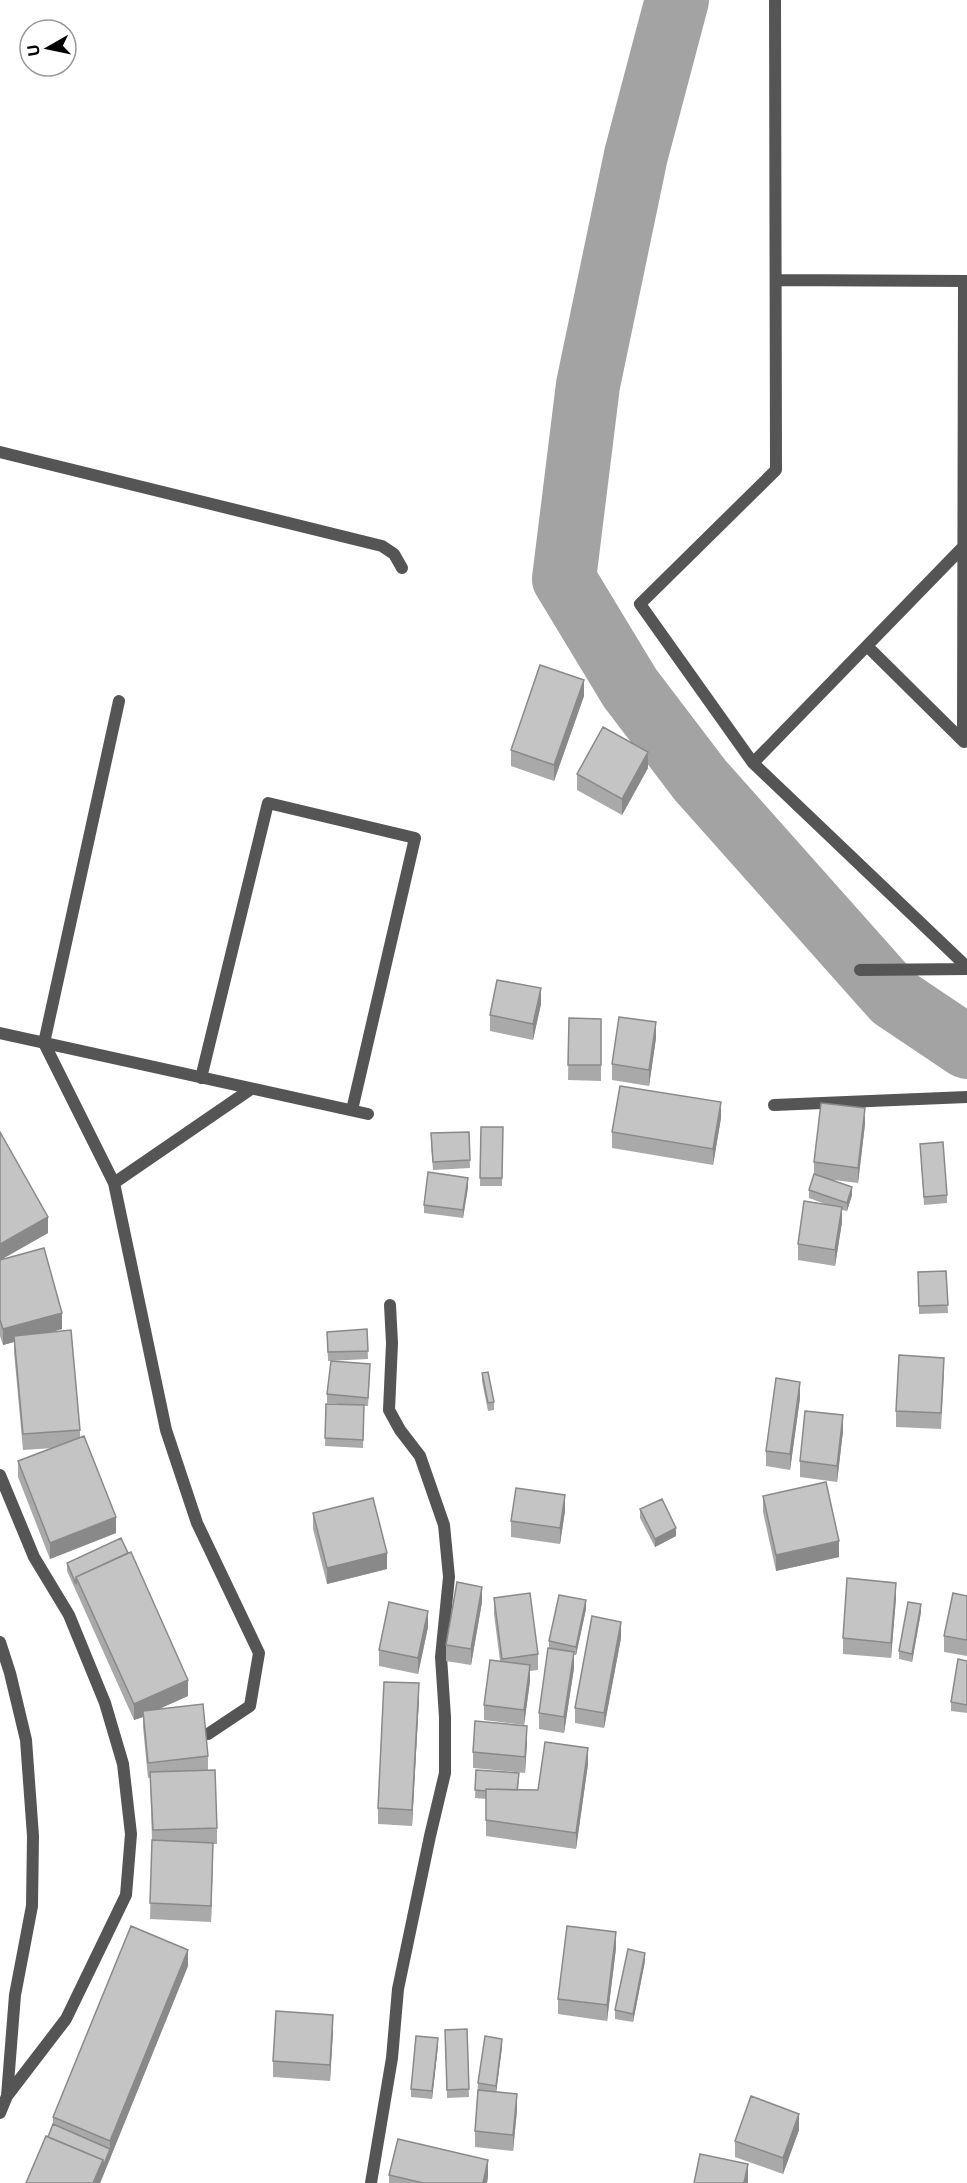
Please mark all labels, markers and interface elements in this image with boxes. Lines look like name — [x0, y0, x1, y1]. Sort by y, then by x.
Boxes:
north arrow — [18, 18, 78, 78]
text: U — [21, 43, 45, 58]

